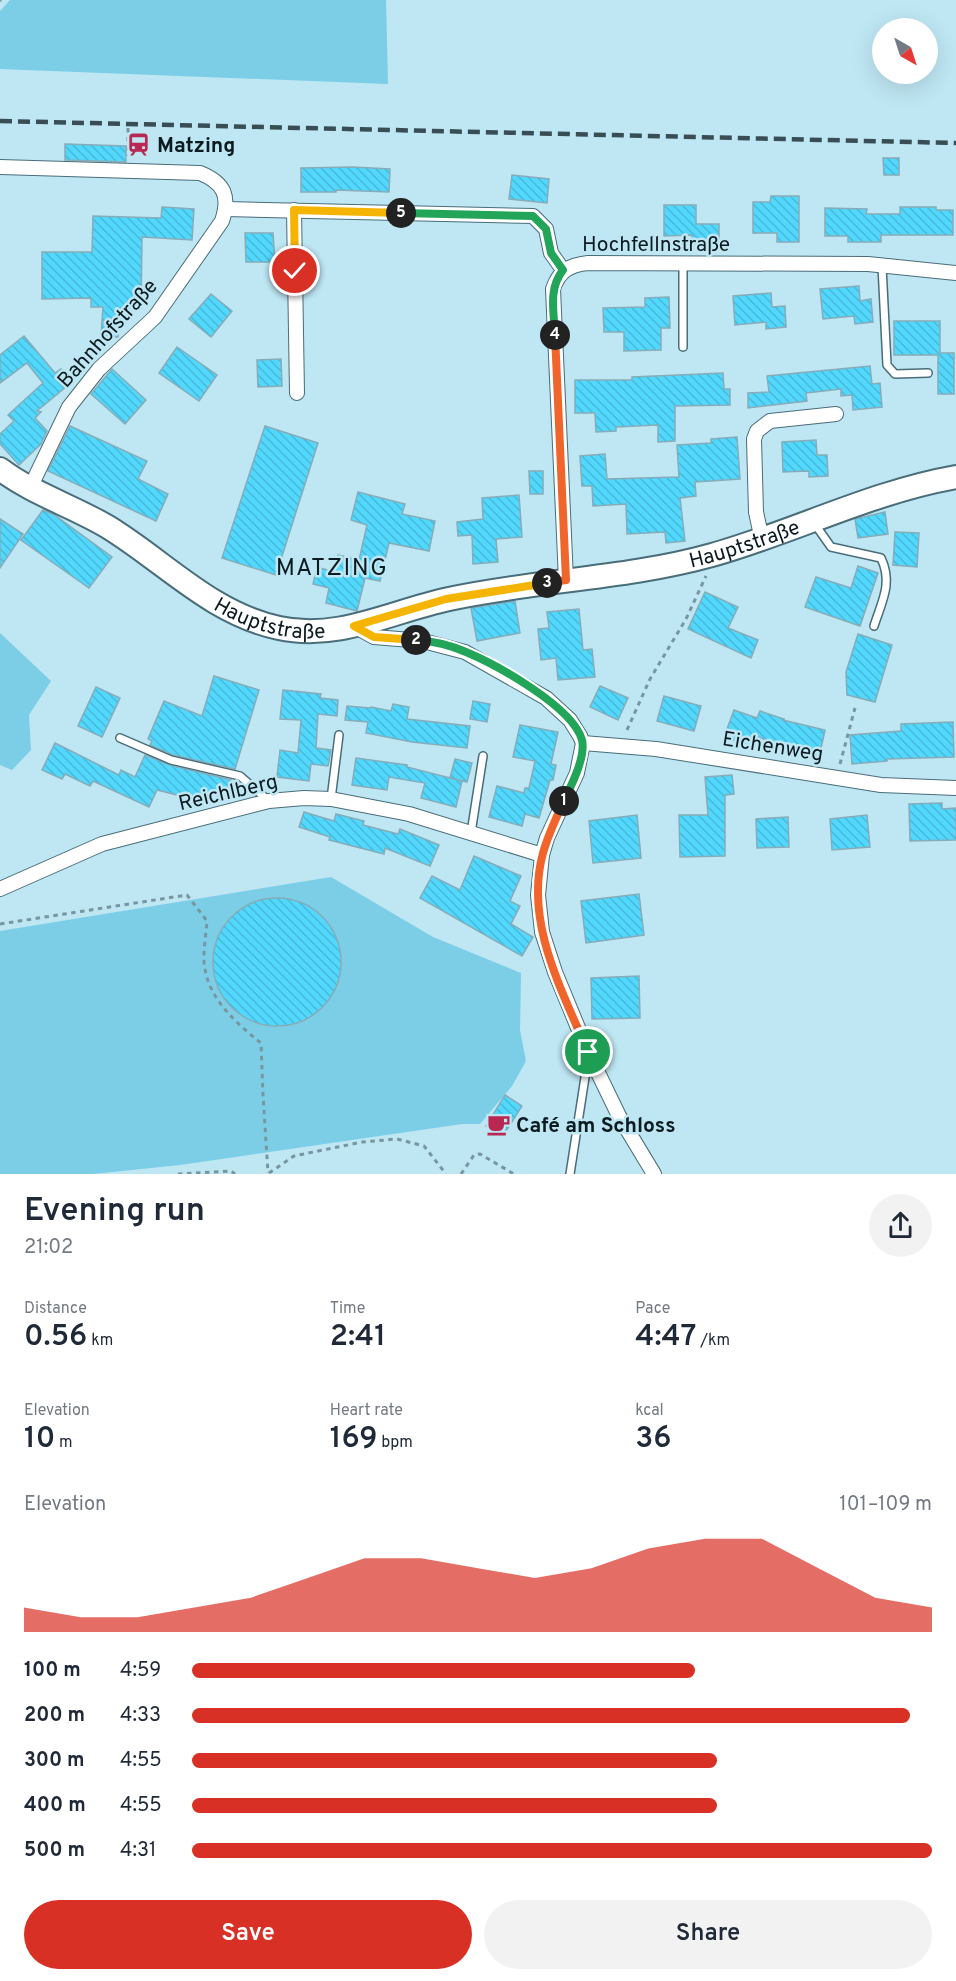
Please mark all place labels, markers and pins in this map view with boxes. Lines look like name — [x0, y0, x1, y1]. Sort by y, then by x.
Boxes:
station icon: Matzing — [126, 132, 152, 158]
place label: Matzing — [157, 133, 235, 160]
pin: 5 — [386, 198, 416, 228]
pin — [269, 245, 320, 296]
pin: 4 — [540, 320, 570, 350]
pin: 3 — [532, 568, 562, 598]
pin: 2 — [401, 625, 431, 655]
pin: 1 — [549, 786, 579, 816]
pin — [562, 1026, 613, 1077]
cafe icon: Café am Schloss — [485, 1112, 511, 1138]
place label: Café am Schloss — [516, 1113, 676, 1140]

